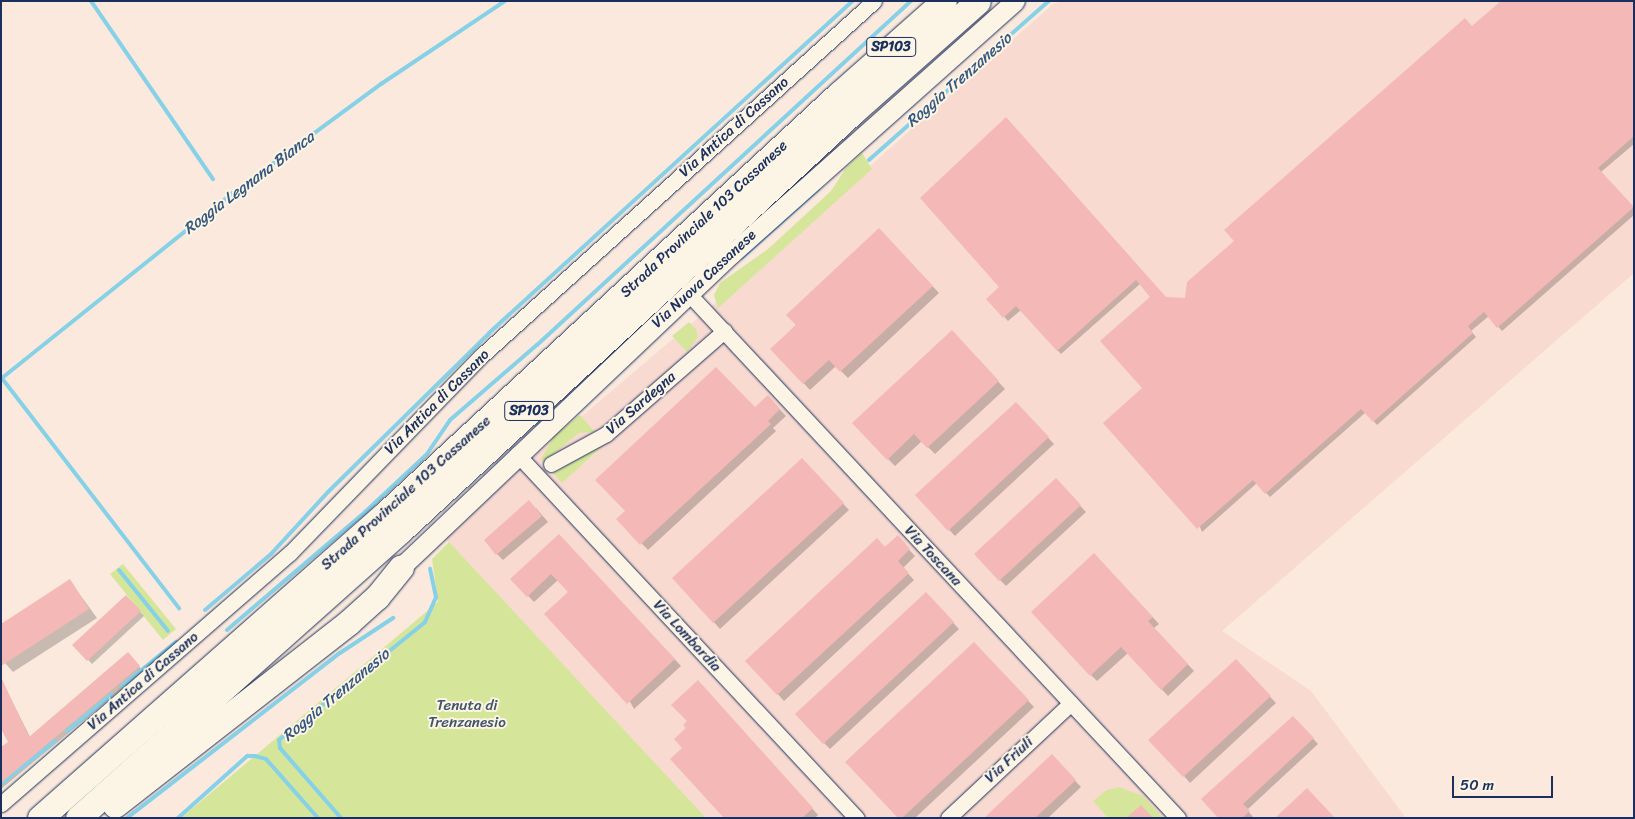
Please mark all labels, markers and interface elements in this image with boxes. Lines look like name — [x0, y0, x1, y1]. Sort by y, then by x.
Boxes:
water label: Roggia Trenzanesio — [902, 29, 1016, 131]
road number: SP103 — [866, 36, 916, 58]
street label: Via Antica di Cassano — [675, 73, 793, 181]
water label: Roggia Legnana Bianca — [180, 127, 318, 239]
street label: Strada Provinciale 103 Cassanese — [617, 137, 791, 301]
street label: Via Nuova Cassanese — [648, 226, 760, 332]
street label: Via Antica di Cassano — [381, 346, 493, 458]
street label: Via Sardegna — [602, 368, 680, 438]
road number: SP103 — [504, 400, 554, 422]
street label: Strada Provinciale 103 Cassanese — [317, 412, 495, 574]
street label: Via Toscana — [900, 522, 966, 590]
street label: Via Lombardia — [649, 596, 725, 676]
street label: Via Antica di Cassano — [84, 628, 202, 734]
water label: Roggia Trenzanesio — [279, 645, 393, 745]
park label: Tenuta di Trenzanesio — [428, 696, 506, 731]
street label: Via Friuli — [981, 733, 1037, 787]
scale bar — [1455, 766, 1556, 798]
text: 50 m — [1460, 772, 1494, 798]

